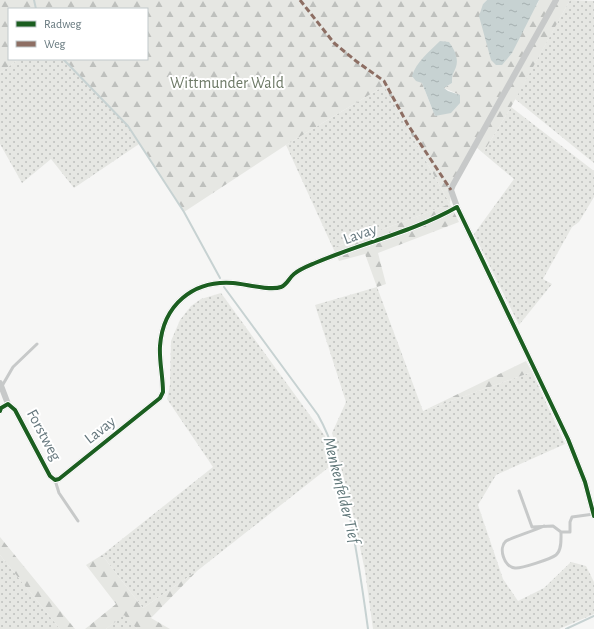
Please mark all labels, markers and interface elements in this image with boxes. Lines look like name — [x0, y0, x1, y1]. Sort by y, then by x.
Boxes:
legend — [8, 8, 148, 60]
text: Radweg — [44, 18, 81, 30]
text: Weg — [44, 38, 66, 50]
park label: Wittmunder Wald — [170, 75, 284, 91]
street label: Lavay — [341, 221, 379, 248]
street label: Forstweg — [24, 407, 64, 464]
street label: Lavay — [82, 413, 119, 448]
water label: Menkenfelder Tief — [321, 435, 364, 548]

